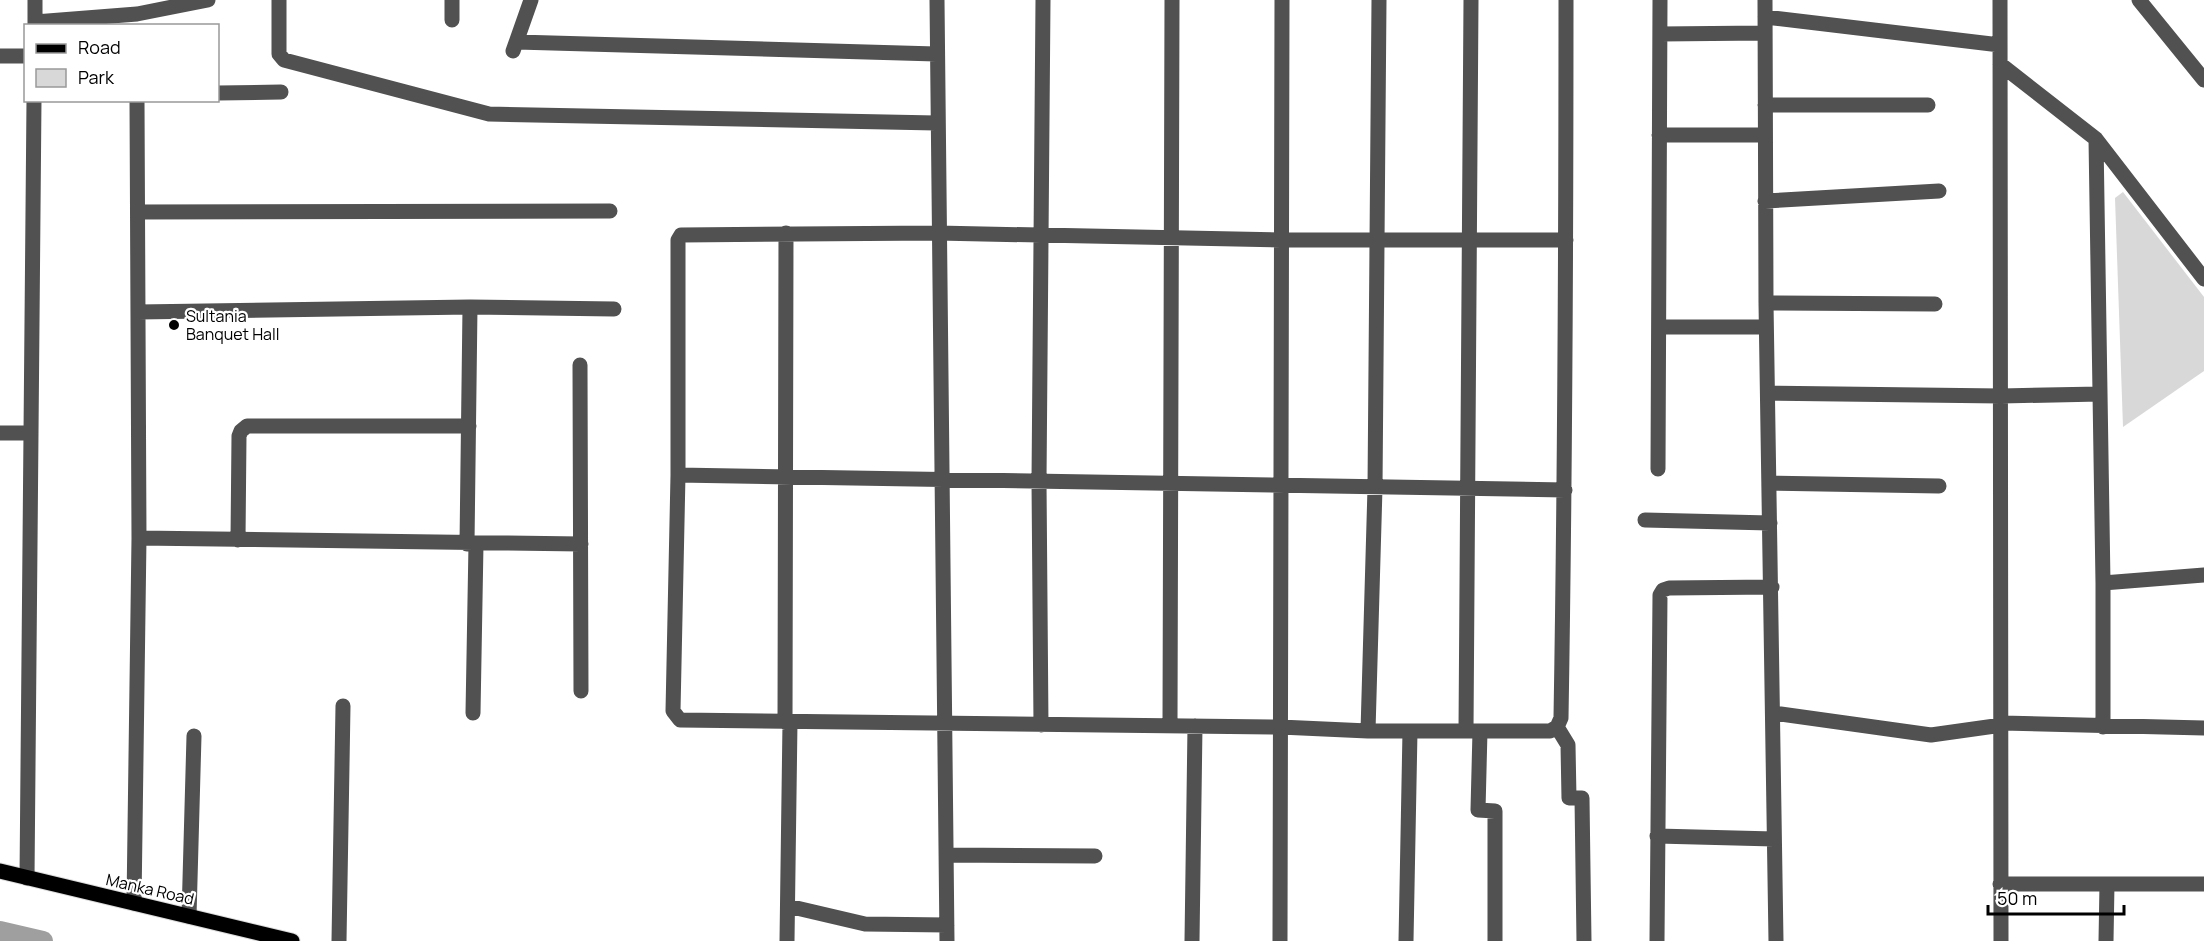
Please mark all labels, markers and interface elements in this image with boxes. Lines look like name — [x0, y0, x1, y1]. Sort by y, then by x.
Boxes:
legend — [24, 24, 219, 102]
text: Road — [78, 35, 121, 59]
text: Park — [78, 65, 115, 89]
place label: Sultania Banquet Hall — [186, 305, 279, 345]
marker: Sultania Banquet Hall — [167, 318, 181, 332]
street label: Manka Road — [104, 868, 196, 910]
scale bar — [1988, 878, 2124, 916]
text: 50 m — [1997, 886, 2037, 910]

